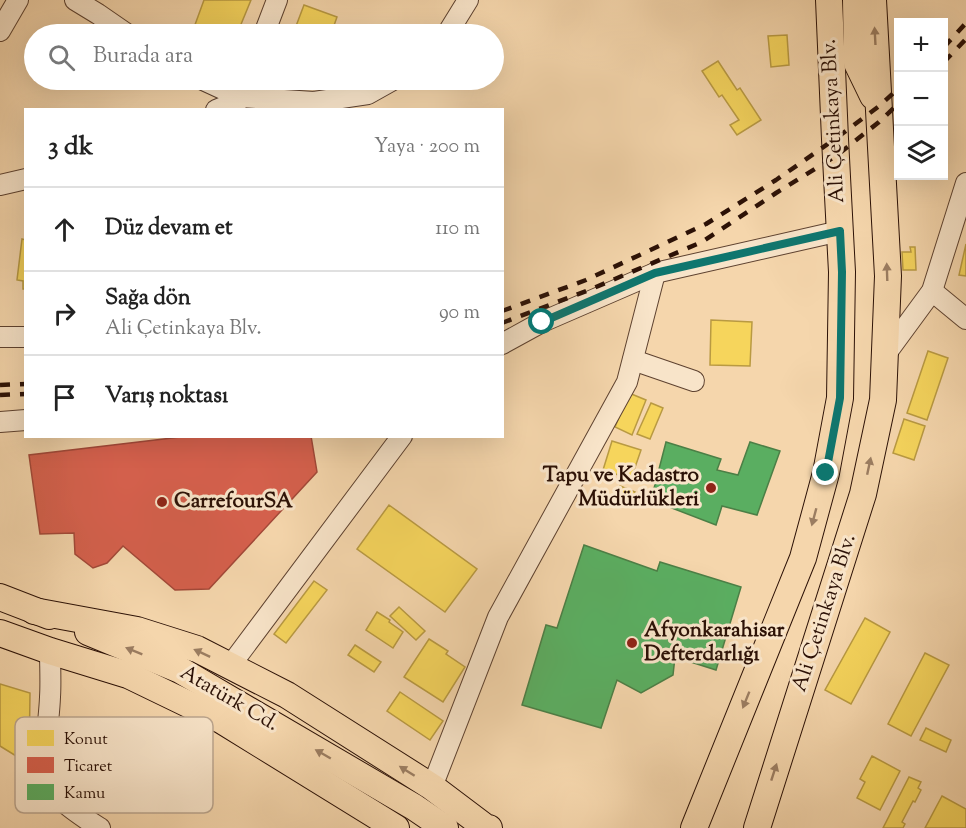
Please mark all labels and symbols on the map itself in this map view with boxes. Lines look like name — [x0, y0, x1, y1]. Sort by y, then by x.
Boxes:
one-way arrow — [870, 26, 879, 45]
street label: Ali Çetinkaya Blv. — [815, 38, 853, 204]
one-way arrow — [882, 263, 892, 282]
route start — [528, 308, 554, 334]
one-way arrow — [865, 456, 874, 475]
route end — [812, 459, 838, 485]
place label: Tapu ve Kadastro Müdürlükleri — [543, 461, 700, 515]
marker: Tapu ve Kadastro Müdürlükleri — [704, 481, 718, 495]
place label: CarrefourSA — [174, 487, 294, 517]
marker: CarrefourSA — [155, 495, 169, 509]
one-way arrow — [809, 508, 818, 526]
street label: Ali Çetinkaya Blv. — [785, 530, 865, 696]
place label: Afyonkarahisar Defterdarlığı — [644, 616, 785, 670]
marker: Afyonkarahisar Defterdarlığı — [625, 636, 639, 650]
one-way arrow — [125, 646, 143, 655]
one-way arrow — [194, 648, 211, 657]
street label: Atatürk Cd. — [174, 659, 284, 739]
one-way arrow — [740, 691, 750, 709]
legend — [15, 717, 213, 813]
text: Konut — [64, 729, 108, 752]
one-way arrow — [315, 749, 332, 759]
text: Ticaret — [64, 756, 113, 779]
one-way arrow — [770, 763, 780, 781]
one-way arrow — [399, 765, 415, 776]
text: Kamu — [64, 783, 105, 806]

